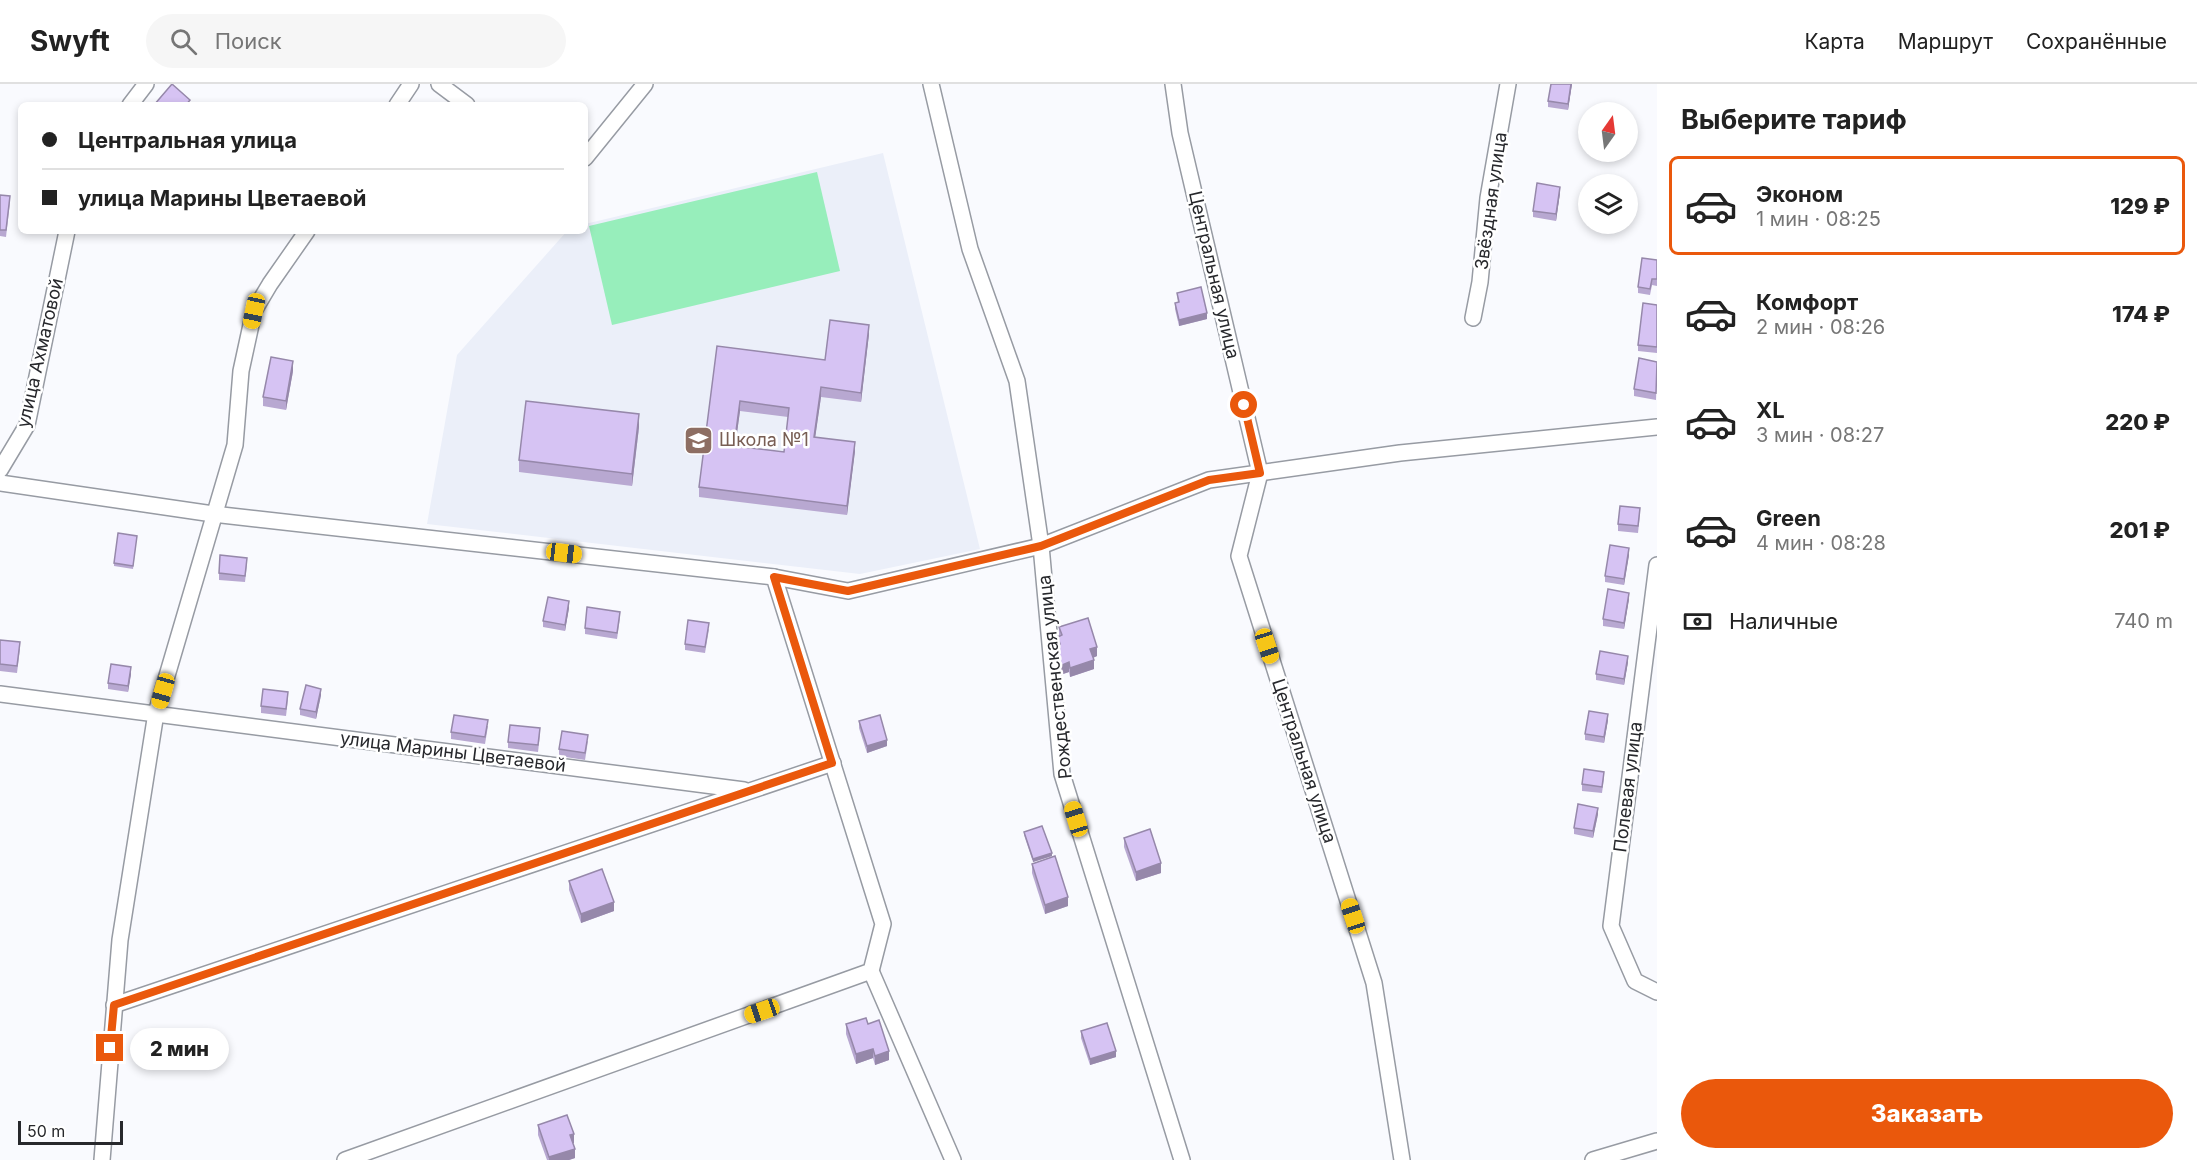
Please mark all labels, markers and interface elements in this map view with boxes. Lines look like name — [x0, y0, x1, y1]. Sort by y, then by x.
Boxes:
search box — [146, 14, 566, 68]
text: Swyft — [30, 24, 110, 58]
icon: search — [167, 25, 200, 58]
text: Поиск — [215, 28, 282, 54]
text: Карта — [1804, 29, 1865, 54]
text: Маршрут — [1898, 29, 1993, 54]
text: Сохранённые — [2026, 29, 2167, 54]
north arrow — [1578, 102, 1638, 162]
map controls — [1578, 102, 1638, 234]
text: Выберите тариф — [1681, 103, 1907, 136]
text: Центральная улица — [78, 127, 297, 153]
street label: Звёздная улица — [1470, 131, 1511, 271]
button: layers — [1578, 174, 1638, 234]
icon: car — [1684, 179, 1738, 233]
text: Эконом — [1756, 181, 1843, 207]
text: улица Марины Цветаевой — [78, 185, 367, 211]
street label: Центральная улица — [1185, 189, 1244, 361]
text: 129 ₽ — [2110, 193, 2170, 219]
text: 1 мин · 08:25 — [1756, 207, 1881, 231]
street label: улица Ахматовой — [12, 276, 67, 430]
icon: car — [1684, 287, 1738, 341]
text: Комфорт — [1756, 289, 1858, 315]
car — [241, 292, 267, 330]
text: 174 ₽ — [2112, 301, 2170, 327]
text: 2 мин · 08:26 — [1756, 315, 1885, 339]
route start — [1230, 391, 1257, 418]
icon: car — [1684, 395, 1738, 449]
text: XL — [1756, 397, 1785, 423]
text: 220 ₽ — [2105, 409, 2170, 435]
text: 3 мин · 08:27 — [1756, 423, 1884, 447]
school or university icon: Школа №1 — [682, 424, 714, 456]
place label: Школа №1 — [719, 429, 809, 450]
icon: car — [1684, 503, 1738, 557]
text: Green — [1756, 505, 1821, 531]
text: 201 ₽ — [2110, 517, 2170, 543]
text: 4 мин · 08:28 — [1756, 531, 1886, 555]
car — [545, 542, 583, 564]
street label: Рождественская улица — [1033, 574, 1076, 780]
icon: cash — [1681, 605, 1714, 638]
text: Наличные — [1729, 608, 1838, 634]
text: 740 m — [2114, 609, 2173, 633]
car — [1253, 626, 1281, 666]
car — [149, 671, 177, 711]
street label: Центральная улица — [1268, 676, 1341, 846]
street label: Полевая улица — [1609, 720, 1646, 853]
street label: улица Марины Цветаевой — [339, 727, 567, 776]
car — [1062, 799, 1090, 839]
car — [1339, 896, 1367, 936]
car — [742, 997, 782, 1025]
callout: 2 мин — [131, 1027, 230, 1069]
route end — [96, 1034, 123, 1061]
text: 2 мин — [150, 1037, 209, 1061]
button: Заказать — [1681, 1079, 2173, 1148]
scale bar — [18, 1118, 123, 1146]
text: 50 m — [27, 1121, 65, 1141]

